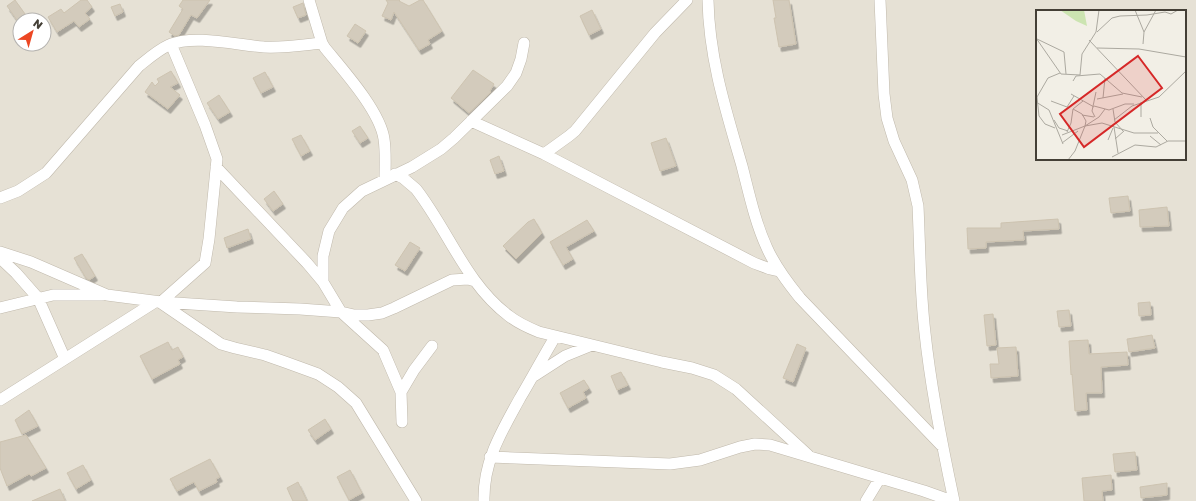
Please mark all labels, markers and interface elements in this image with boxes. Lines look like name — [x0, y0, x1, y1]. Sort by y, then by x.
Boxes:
inset map — [1036, 10, 1186, 160]
north arrow — [12, 12, 52, 52]
text: N — [31, 16, 46, 31]

